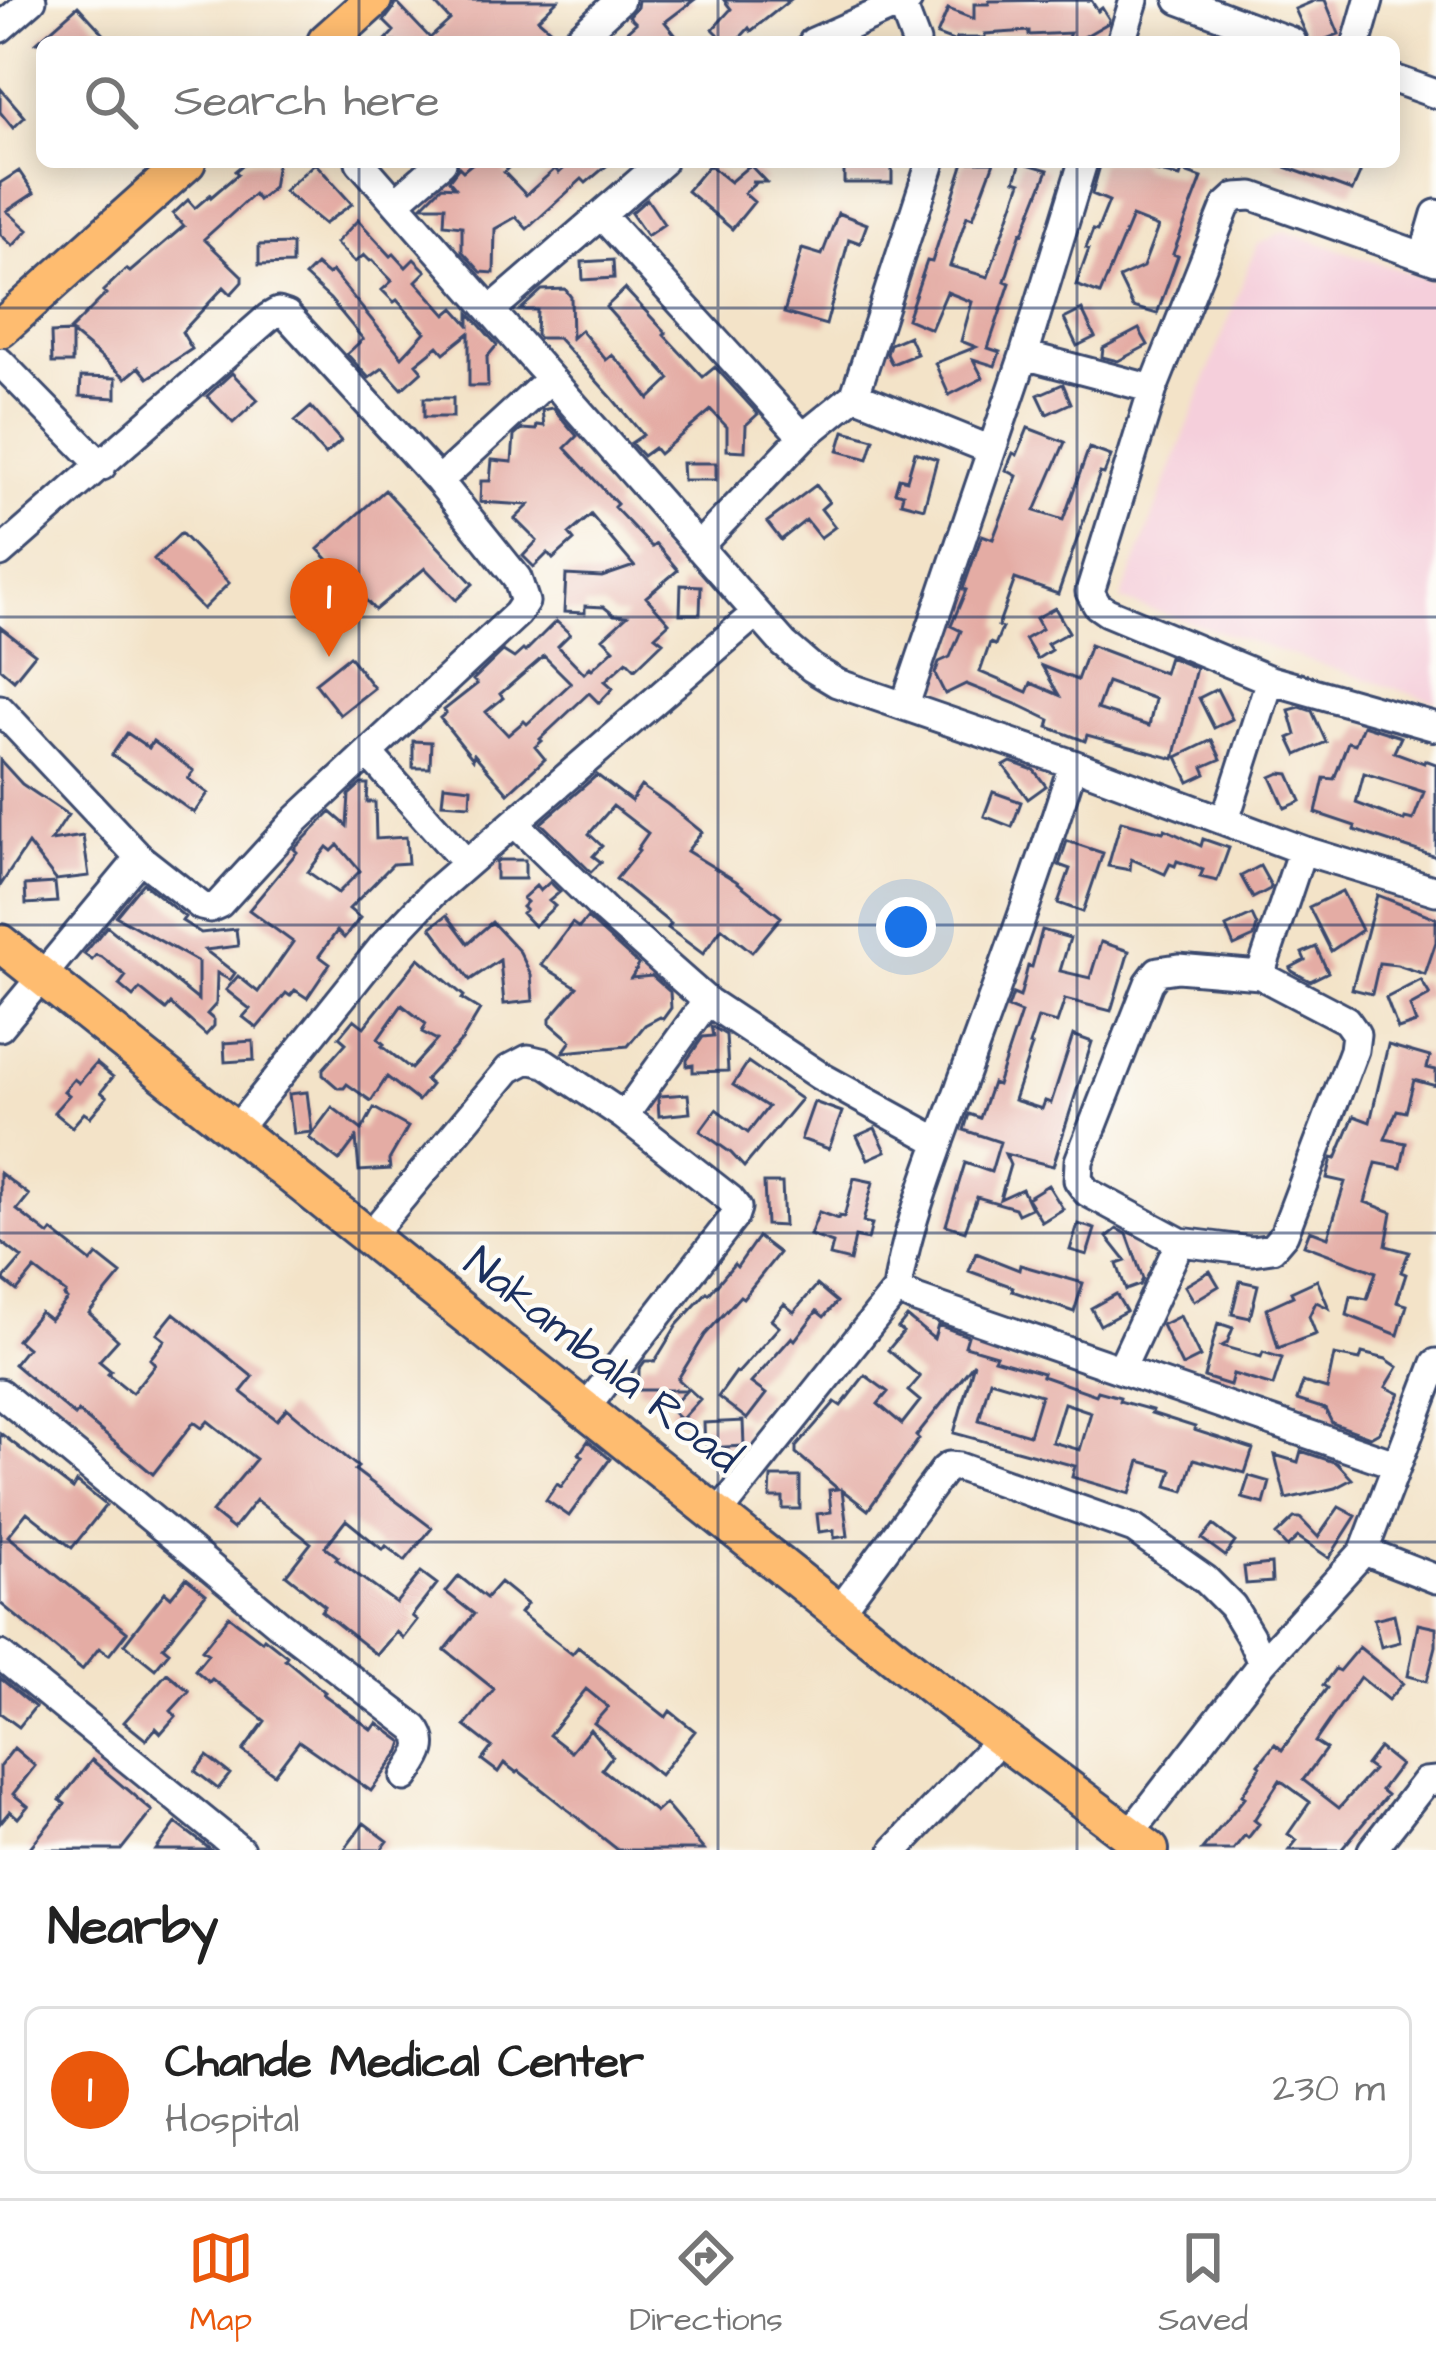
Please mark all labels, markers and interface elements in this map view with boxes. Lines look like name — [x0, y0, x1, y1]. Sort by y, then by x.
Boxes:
search box — [36, 36, 1400, 168]
icon: search — [78, 69, 144, 135]
text: Search here — [174, 71, 440, 133]
pin: 1 — [290, 558, 368, 657]
your location — [876, 897, 936, 957]
street label: Nakambala Road — [450, 1233, 754, 1489]
text: Nearby — [48, 1893, 218, 1964]
text: Chande Medical Center — [165, 2032, 644, 2094]
text: 1 — [88, 2063, 93, 2117]
text: 230 m — [1272, 2063, 1385, 2117]
text: Hospital — [165, 2094, 299, 2148]
tab: Map — [188, 2225, 254, 2343]
tab: Directions — [629, 2225, 783, 2343]
tab: Saved — [1158, 2225, 1248, 2343]

